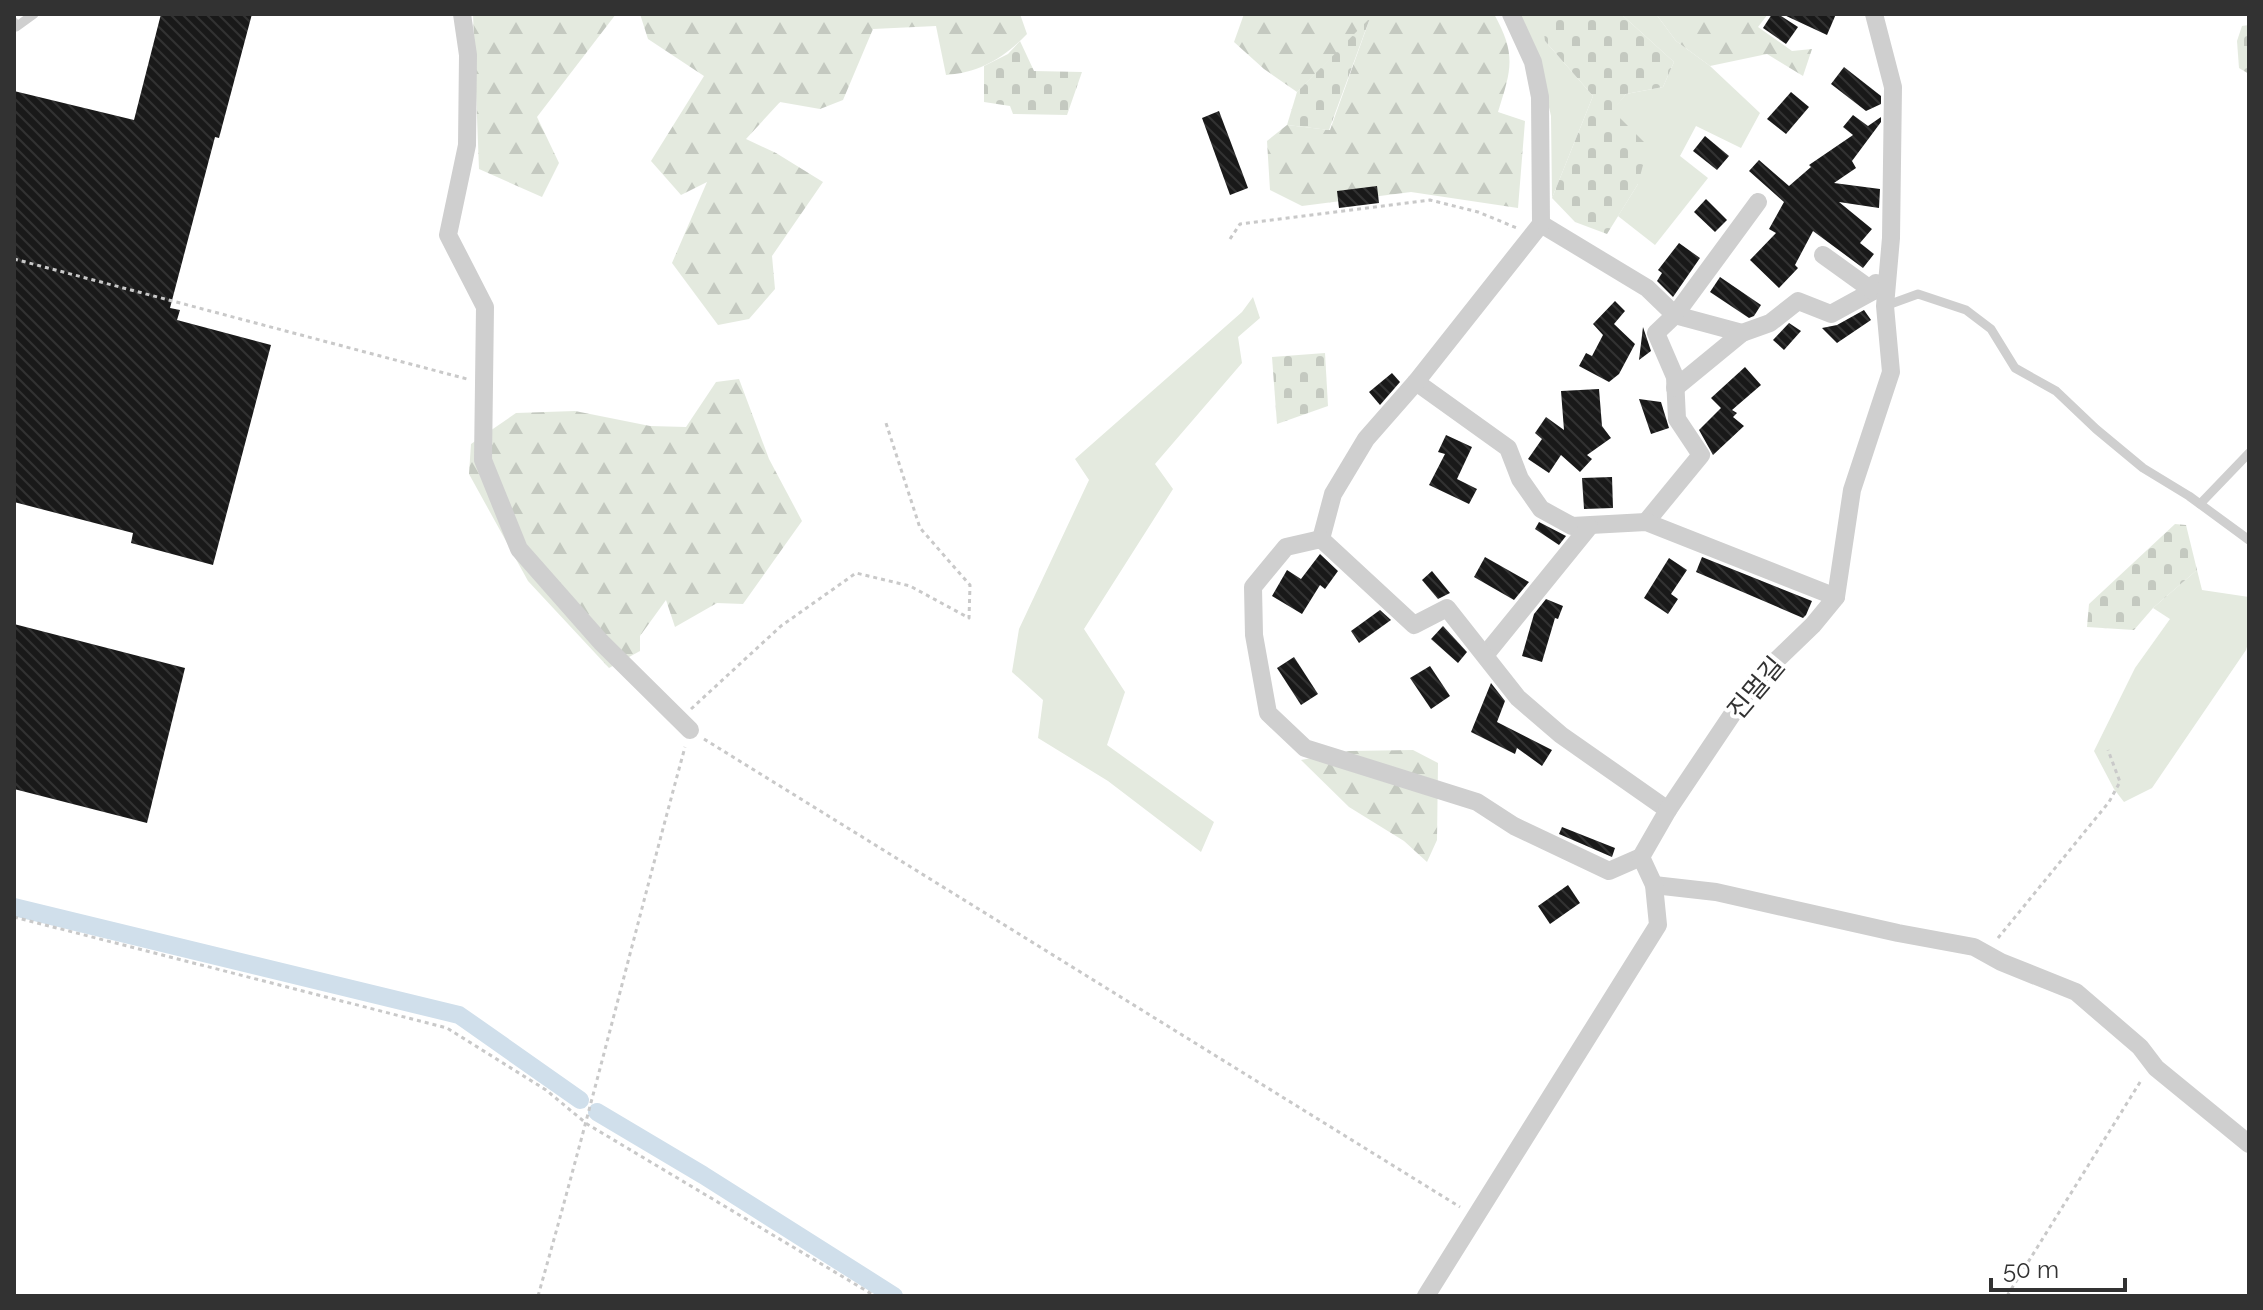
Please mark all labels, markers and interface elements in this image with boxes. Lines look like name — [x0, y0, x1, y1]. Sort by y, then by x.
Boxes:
street label: 진멀길 — [1721, 651, 1791, 725]
scale bar — [1991, 1242, 2125, 1292]
text: 50 m — [2003, 1255, 2059, 1284]

